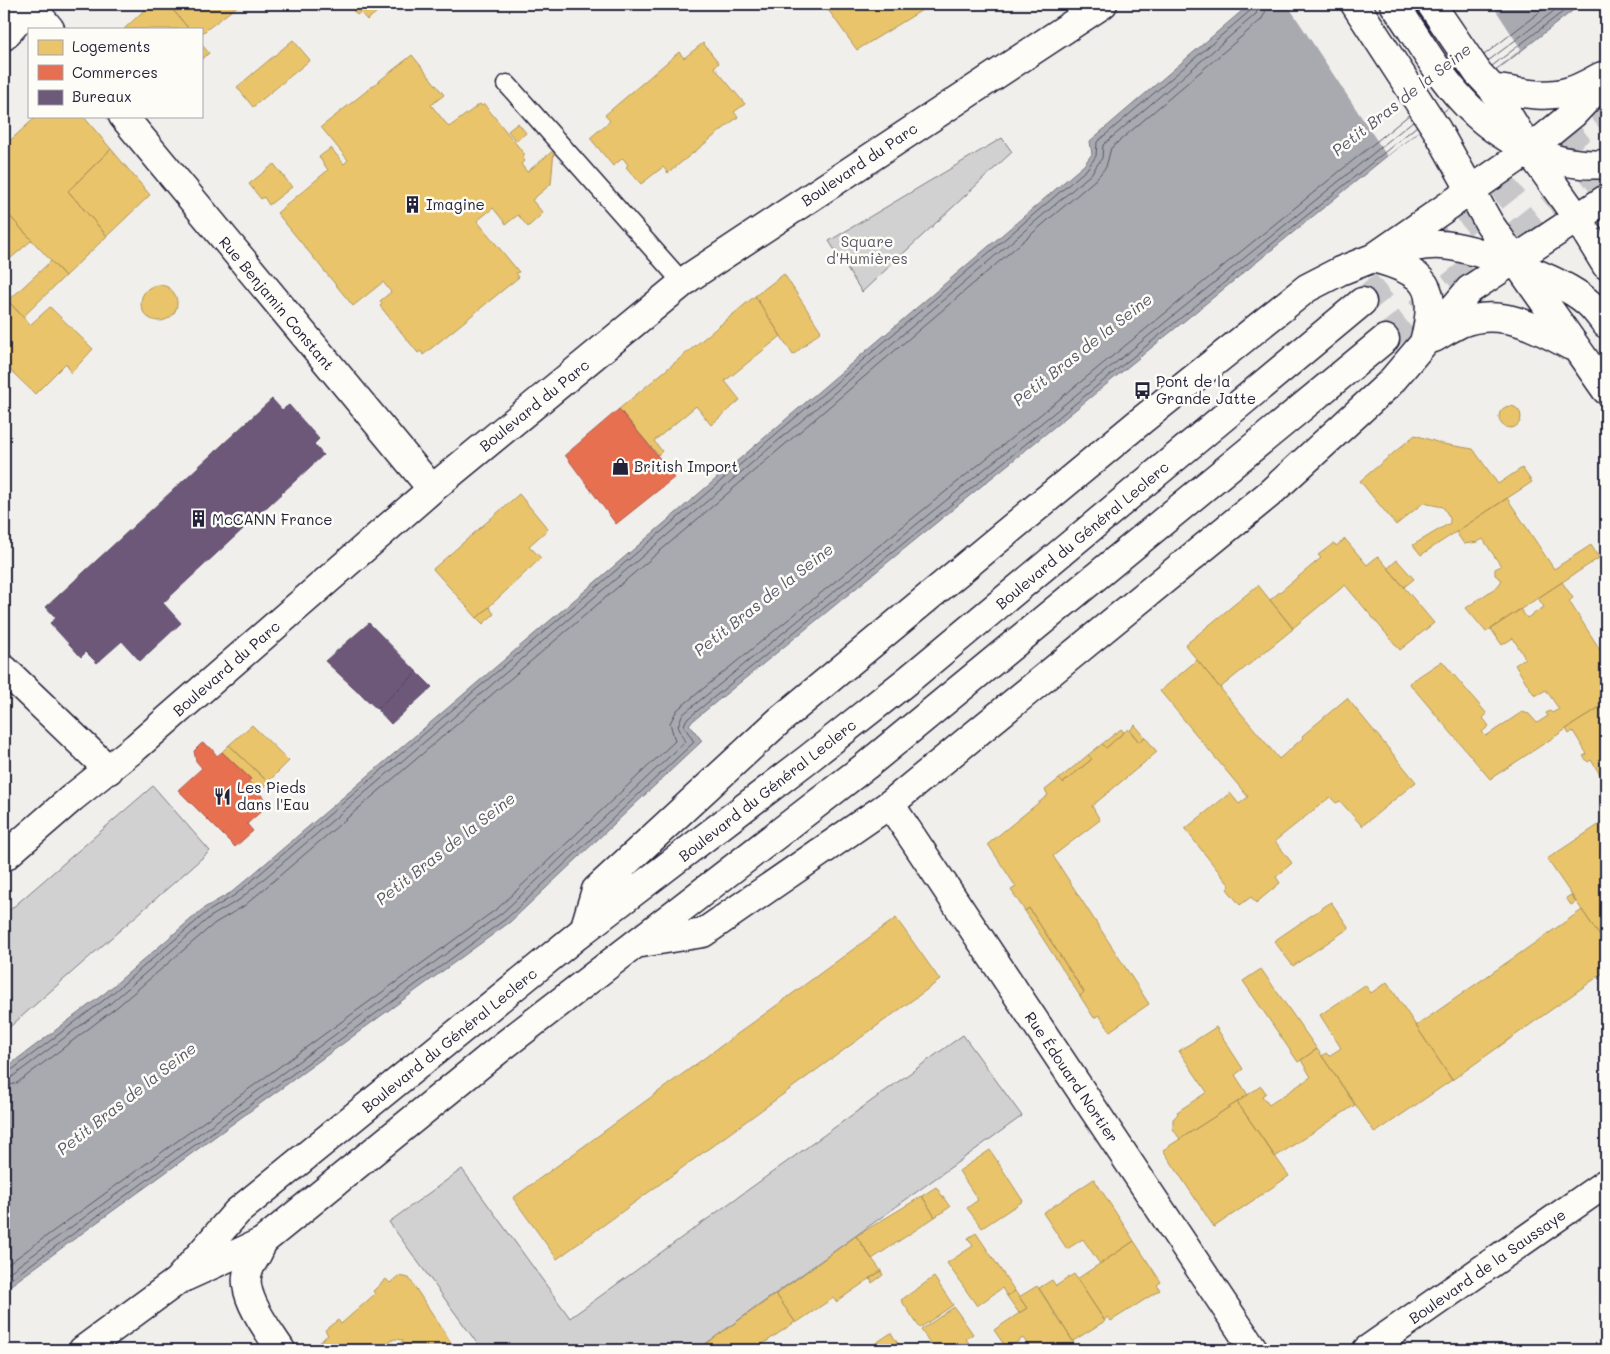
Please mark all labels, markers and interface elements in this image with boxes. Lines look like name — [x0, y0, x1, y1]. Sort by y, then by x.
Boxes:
legend — [28, 28, 202, 118]
text: Logements — [72, 36, 150, 56]
water label: Petit Bras de la Seine — [1327, 38, 1475, 160]
text: Commerces — [72, 62, 158, 82]
text: Bureaux — [72, 86, 132, 106]
street label: Boulevard du Parc — [797, 118, 921, 210]
building icon: Imagine — [402, 194, 422, 214]
place label: Imagine — [426, 194, 485, 214]
park label: Square d'Humières — [826, 231, 908, 268]
street label: Rue Benjamin Constant — [215, 232, 339, 374]
water label: Petit Bras de la Seine — [1008, 288, 1156, 410]
street label: Boulevard du Parc — [475, 354, 593, 456]
place label: Pont de la Grande Jatte — [1156, 371, 1256, 408]
bus stop icon: Pont de la Grande Jatte — [1132, 380, 1152, 400]
shop icon: British Import — [610, 456, 630, 476]
place label: British Import — [634, 456, 738, 476]
street label: Boulevard du Général Leclerc — [991, 457, 1173, 613]
building icon: McCANN France — [188, 509, 208, 529]
place label: McCANN France — [212, 509, 332, 529]
water label: Petit Bras de la Seine — [689, 538, 837, 660]
street label: Boulevard du Parc — [168, 616, 284, 720]
street label: Boulevard du Général Leclerc — [674, 714, 860, 866]
place label: Les Pieds dans l'Eau — [237, 777, 309, 814]
restaurant icon: Les Pieds dans l'Eau — [213, 786, 233, 806]
water label: Petit Bras de la Seine — [371, 787, 519, 909]
street label: Boulevard du Général Leclerc — [357, 963, 541, 1117]
street label: Rue Édouard Nortier — [1021, 1008, 1123, 1146]
water label: Petit Bras de la Seine — [52, 1037, 200, 1159]
street label: Boulevard de la Saussaye — [1405, 1204, 1569, 1328]

